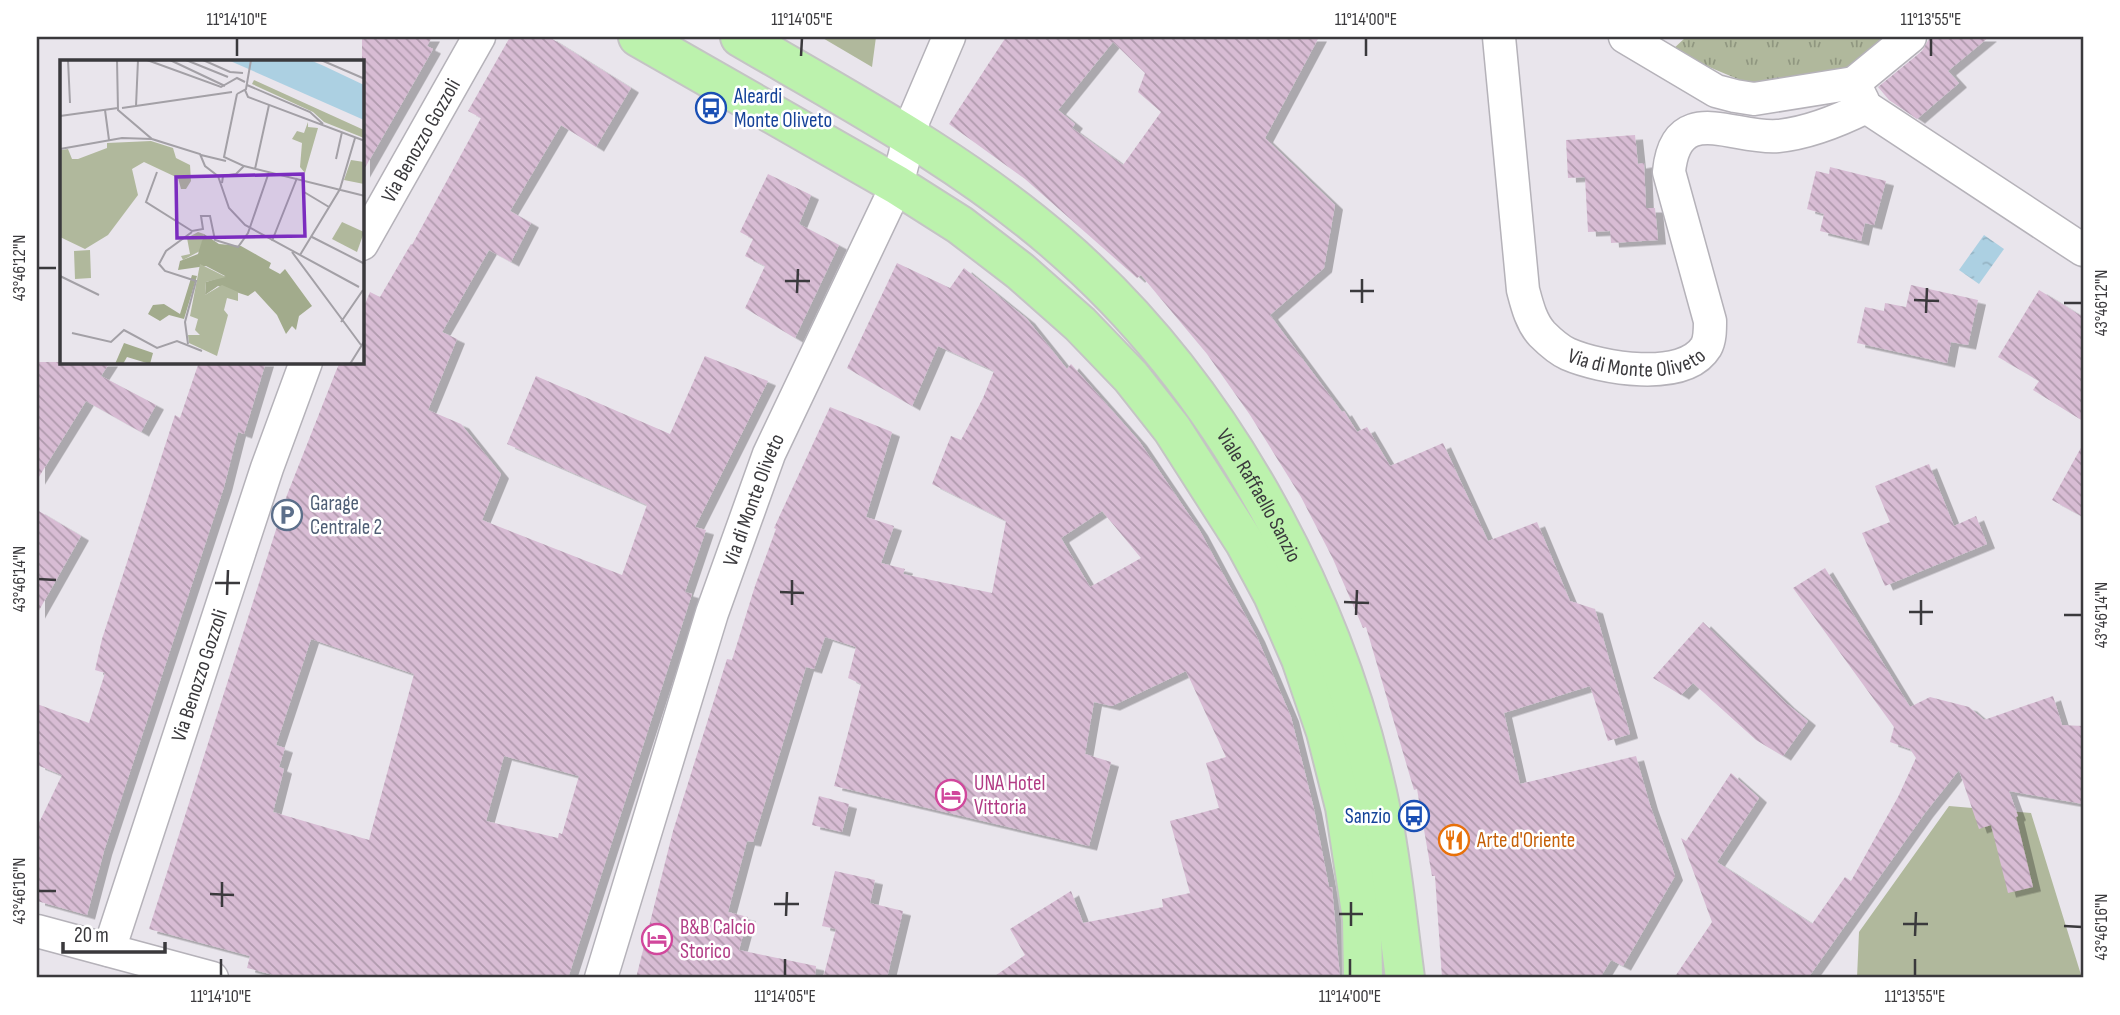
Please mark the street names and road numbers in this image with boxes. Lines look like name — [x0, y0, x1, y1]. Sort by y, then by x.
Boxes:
street label: Via Benozzo Gozzoli — [376, 74, 466, 207]
street label: Via di Monte Oliveto — [1564, 343, 1711, 382]
street label: Viale Raffaello Sanzio — [1211, 424, 1306, 566]
street label: Via di Monte Oliveto — [718, 430, 790, 569]
street label: Via Benozzo Gozzoli — [166, 606, 233, 745]

